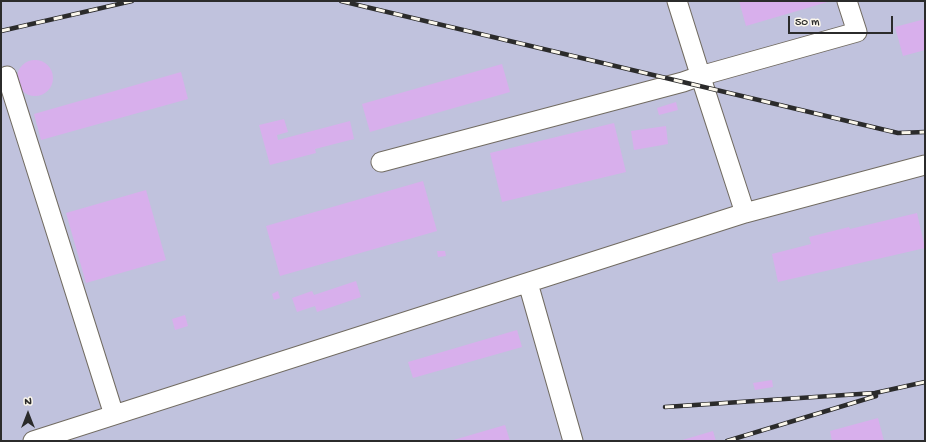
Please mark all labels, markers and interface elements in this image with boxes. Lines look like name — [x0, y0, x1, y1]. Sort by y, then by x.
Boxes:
scale bar — [790, 8, 895, 34]
text: 50 m — [795, 16, 820, 30]
north arrow — [8, 394, 48, 434]
text: N — [24, 396, 32, 408]

